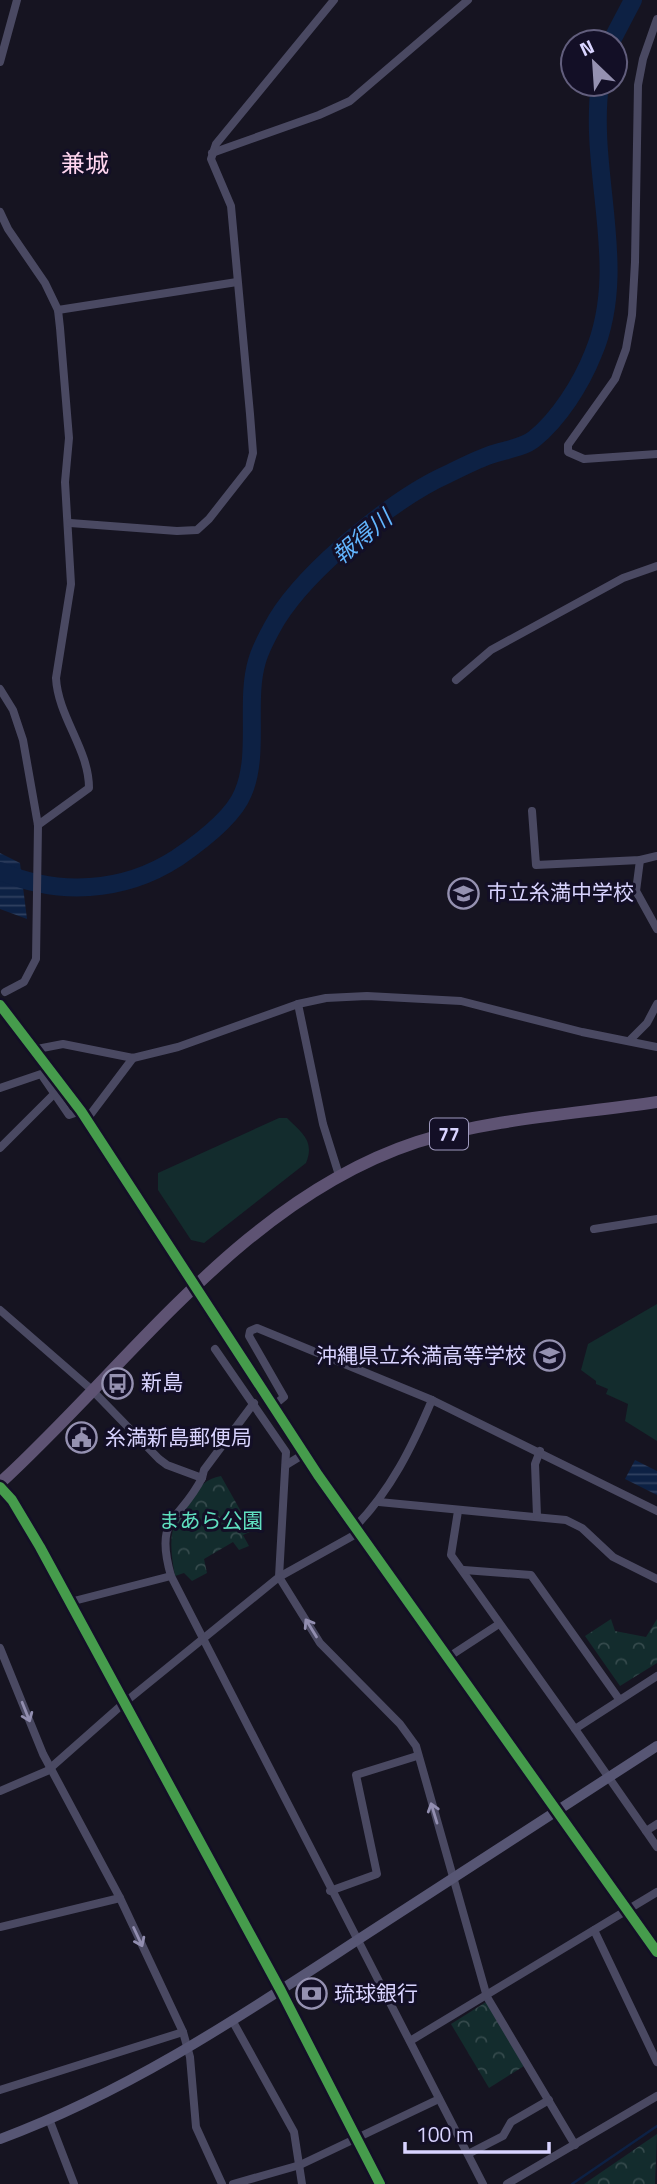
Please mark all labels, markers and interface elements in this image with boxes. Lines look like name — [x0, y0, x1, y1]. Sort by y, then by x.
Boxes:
north arrow — [559, 28, 629, 98]
text: N — [575, 31, 599, 63]
district label: 兼城 — [61, 145, 109, 181]
water label: 報得川 — [324, 499, 402, 572]
school or university icon: 市立糸満中学校 — [447, 876, 481, 910]
place label: 市立糸満中学校 — [487, 876, 634, 908]
road number: 77 — [430, 1118, 468, 1150]
place label: 沖縄県立糸満高等学校 — [316, 1339, 526, 1371]
school or university icon: 沖縄県立糸満高等学校 — [532, 1339, 566, 1373]
bus stop icon: 新島 — [101, 1366, 135, 1400]
place label: 新島 — [141, 1366, 183, 1398]
public building icon: 糸満新島郵便局 — [65, 1421, 99, 1455]
place label: 糸満新島郵便局 — [105, 1421, 252, 1453]
park label: まあら公園 — [159, 1504, 264, 1536]
one-way arrow — [304, 1619, 318, 1639]
one-way arrow — [20, 1700, 33, 1722]
one-way arrow — [426, 1802, 439, 1824]
one-way arrow — [132, 1926, 145, 1947]
bank icon: 琉球銀行 — [294, 1977, 328, 2011]
place label: 琉球銀行 — [334, 1977, 418, 2009]
scale bar — [405, 2110, 548, 2154]
text: 100 m — [416, 2118, 473, 2150]

